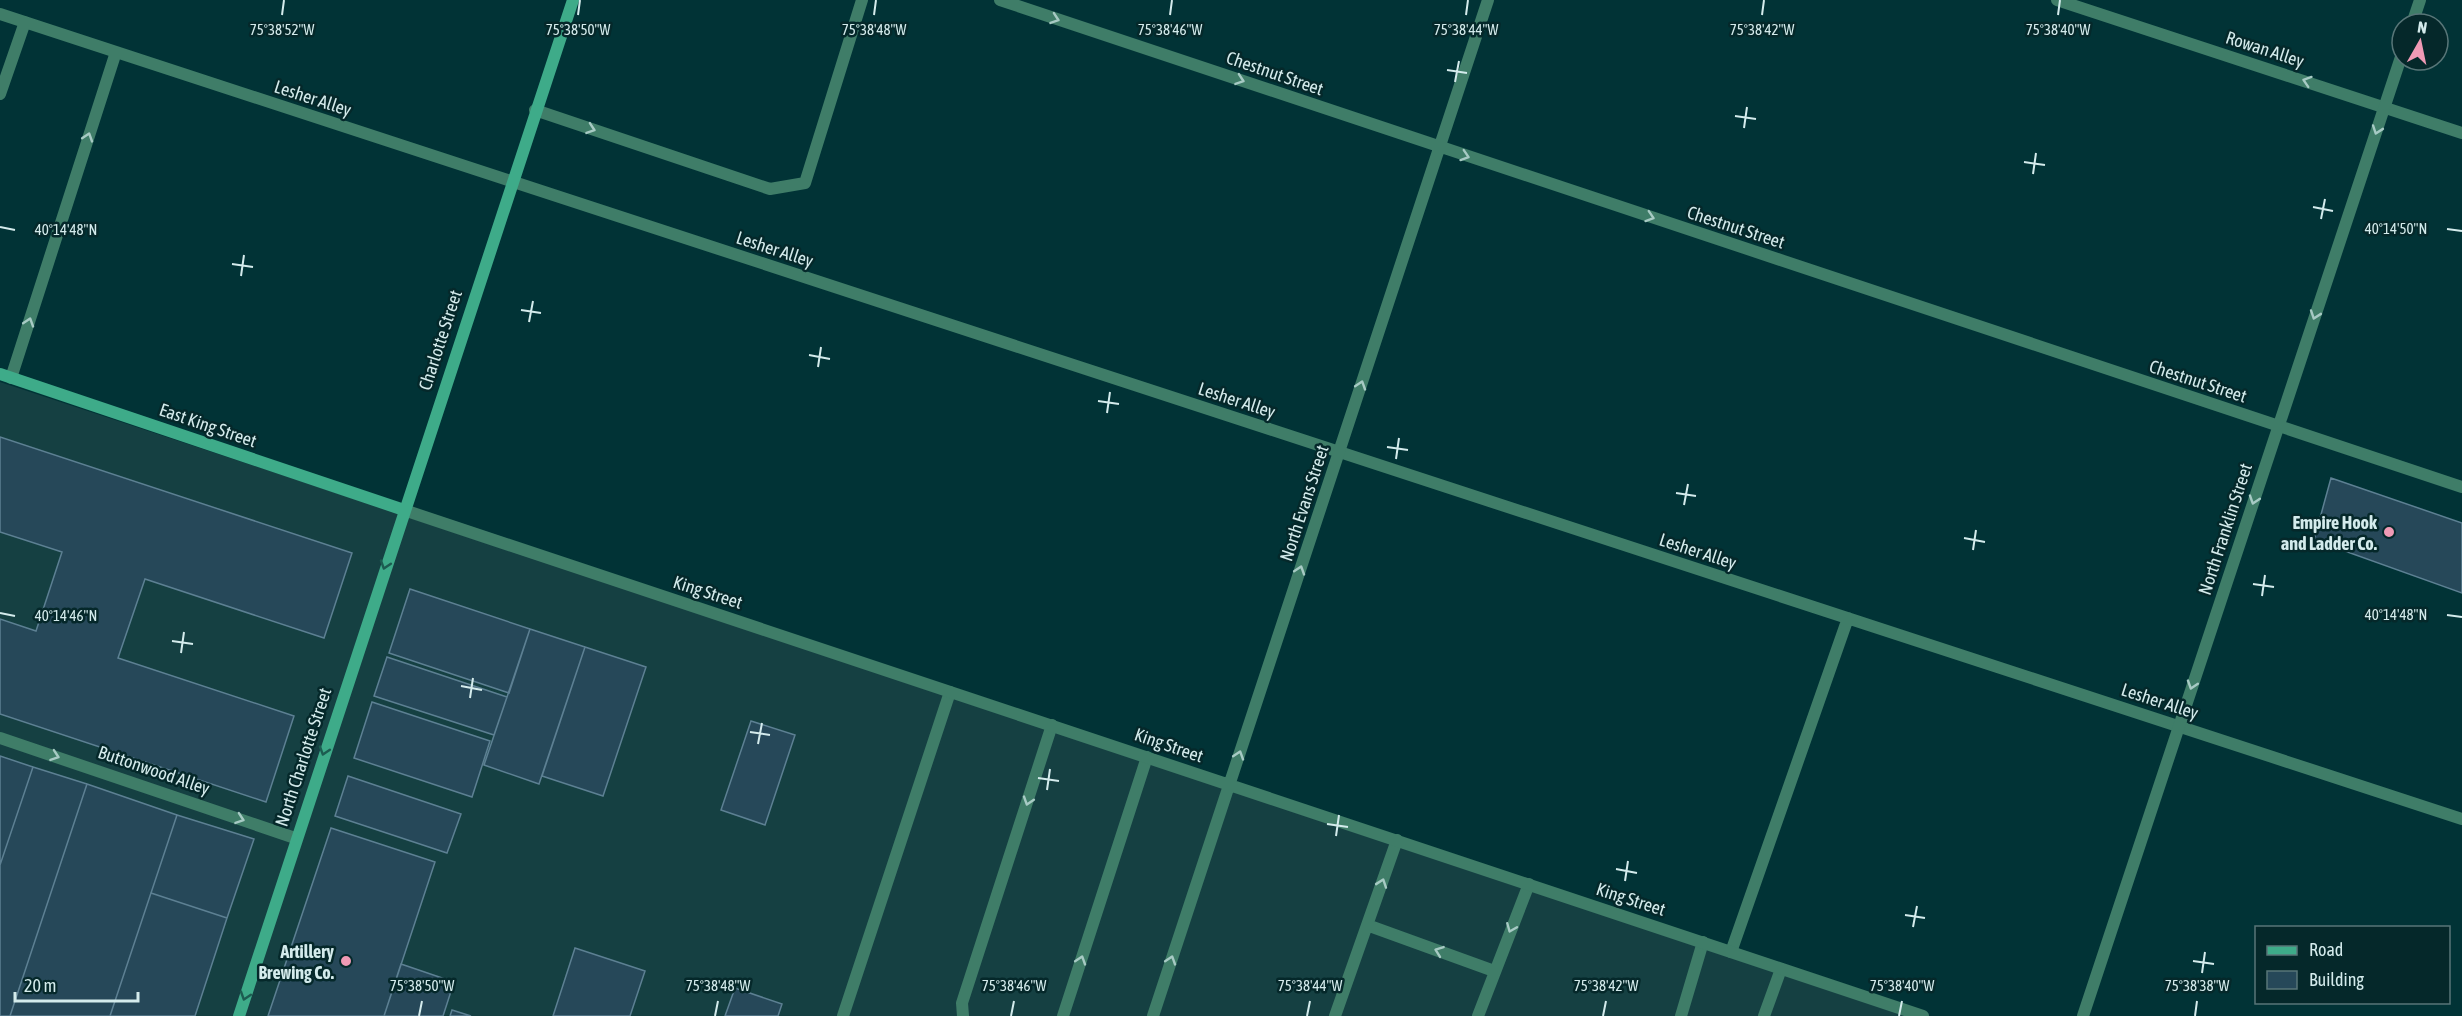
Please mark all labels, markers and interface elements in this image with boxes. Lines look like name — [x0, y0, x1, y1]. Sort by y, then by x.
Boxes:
one-way arrow — [1049, 11, 1060, 24]
north arrow — [2390, 12, 2450, 72]
text: N — [2416, 18, 2428, 37]
text: 75°38'52"W — [250, 21, 314, 38]
text: 75°38'50"W — [546, 21, 610, 38]
text: 75°38'48"W — [842, 21, 906, 38]
text: 75°38'46"W — [1138, 21, 1202, 38]
text: 75°38'44"W — [1434, 21, 1498, 38]
text: 75°38'42"W — [1730, 21, 1794, 38]
text: 75°38'40"W — [2026, 21, 2090, 38]
street label: Rowan Alley — [2223, 26, 2307, 72]
street label: Chestnut Street — [1224, 47, 1326, 99]
one-way arrow — [1234, 73, 1245, 86]
street label: Lesher Alley — [272, 76, 354, 120]
one-way arrow — [2302, 76, 2313, 89]
one-way arrow — [585, 121, 596, 134]
one-way arrow — [2372, 124, 2385, 135]
one-way arrow — [81, 132, 94, 143]
one-way arrow — [1459, 148, 1470, 161]
street label: Chestnut Street — [1685, 201, 1787, 253]
one-way arrow — [1644, 210, 1655, 223]
text: 40°14'50"N — [2365, 220, 2427, 237]
text: 40°14'48"N — [35, 221, 97, 238]
street label: Lesher Alley — [734, 227, 816, 271]
street label: Charlotte Street — [414, 287, 466, 393]
one-way arrow — [2310, 309, 2323, 320]
one-way arrow — [22, 317, 34, 328]
street label: Chestnut Street — [2147, 355, 2249, 407]
street label: Lesher Alley — [1196, 378, 1278, 422]
one-way arrow — [1354, 380, 1366, 391]
street label: East King Street — [157, 399, 259, 451]
street label: North Evans Street — [1275, 442, 1333, 564]
street label: North Franklin Street — [2194, 461, 2256, 597]
one-way arrow — [2248, 494, 2261, 505]
place label: Empire Hook and Ladder Co. — [2281, 512, 2378, 554]
marker: Empire Hook and Ladder Co. — [2382, 525, 2396, 539]
street label: Lesher Alley — [1657, 529, 1739, 573]
one-way arrow — [380, 559, 393, 570]
one-way arrow — [1293, 565, 1306, 576]
street label: King Street — [671, 571, 745, 613]
text: 40°14'48"N — [2365, 606, 2427, 623]
text: 40°14'46"N — [35, 607, 97, 624]
street label: Lesher Alley — [2119, 679, 2201, 723]
one-way arrow — [2187, 679, 2200, 690]
street label: North Charlotte Street — [271, 685, 335, 829]
street label: King Street — [1132, 723, 1206, 767]
street label: Buttonwood Alley — [95, 741, 213, 799]
one-way arrow — [319, 745, 332, 756]
one-way arrow — [49, 749, 60, 762]
one-way arrow — [1232, 751, 1245, 761]
one-way arrow — [1022, 795, 1035, 806]
one-way arrow — [234, 811, 245, 824]
one-way arrow — [1375, 878, 1388, 889]
street label: King Street — [1594, 878, 1668, 920]
one-way arrow — [1506, 921, 1518, 932]
legend — [2255, 926, 2450, 1004]
text: Road — [2309, 939, 2343, 960]
place label: Artillery Brewing Co. — [259, 941, 335, 983]
one-way arrow — [1434, 946, 1445, 959]
marker: Artillery Brewing Co. — [339, 954, 353, 968]
one-way arrow — [1073, 955, 1086, 966]
one-way arrow — [1164, 956, 1177, 966]
scale bar — [15, 965, 138, 1003]
text: Building — [2309, 969, 2364, 990]
text: 20 m — [24, 975, 56, 996]
text: 75°38'50"W — [390, 977, 454, 994]
text: 75°38'48"W — [686, 977, 750, 994]
text: 75°38'46"W — [982, 977, 1046, 994]
text: 75°38'44"W — [1278, 977, 1342, 994]
text: 75°38'42"W — [1574, 977, 1638, 994]
text: 75°38'40"W — [1870, 977, 1934, 994]
text: 75°38'38"W — [2165, 977, 2229, 994]
one-way arrow — [240, 990, 252, 1001]

